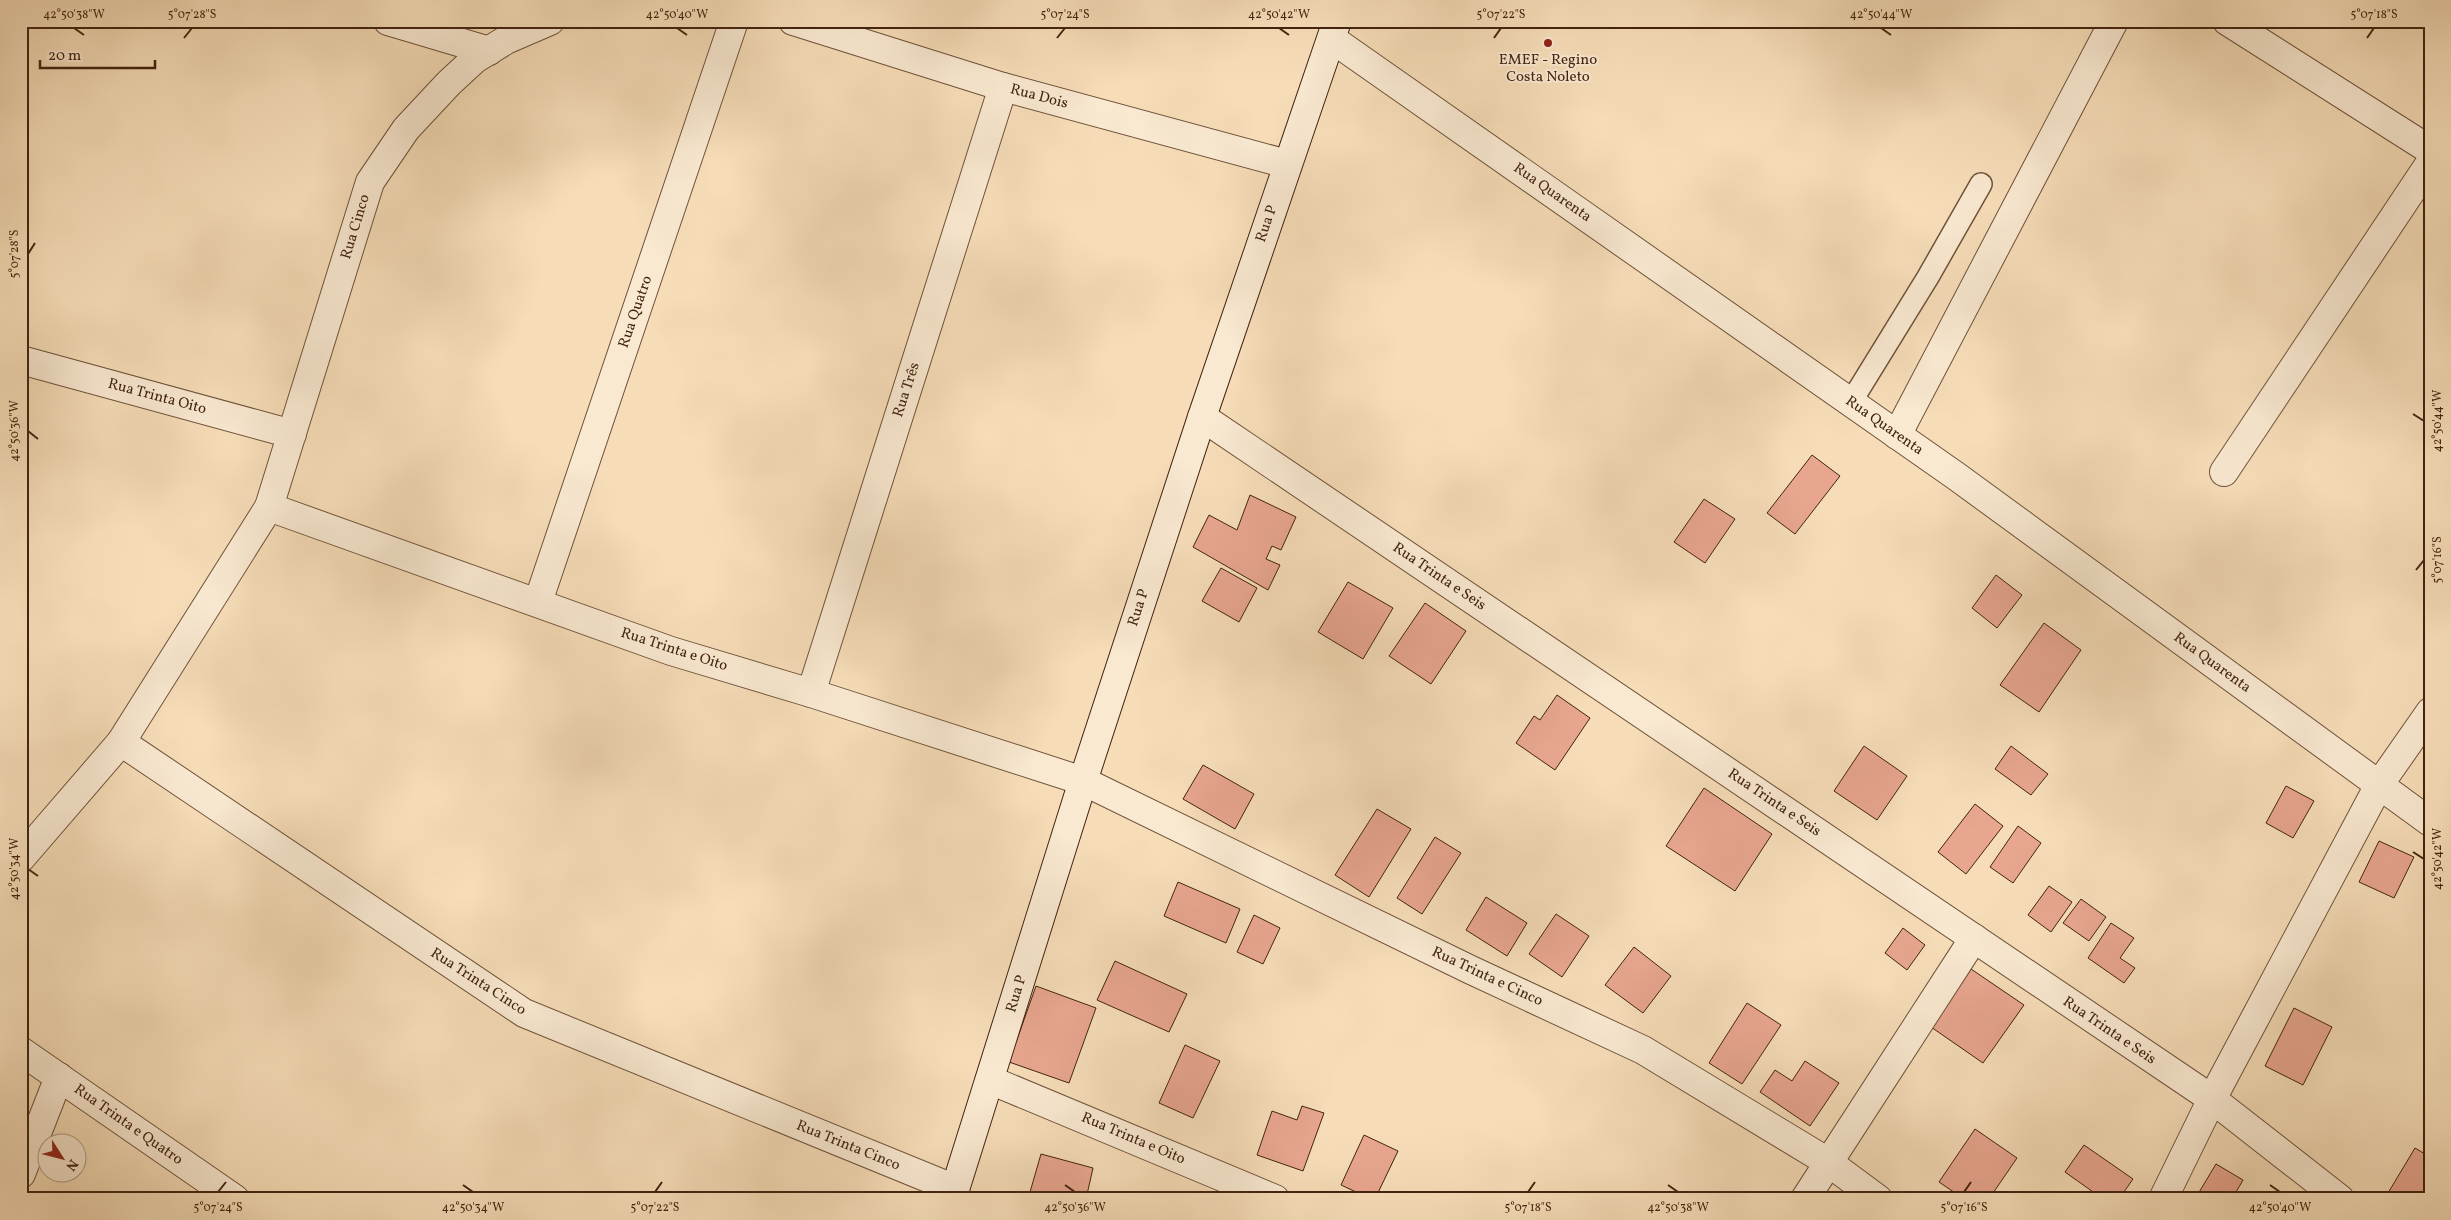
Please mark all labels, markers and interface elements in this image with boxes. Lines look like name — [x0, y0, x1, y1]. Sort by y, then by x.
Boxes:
text: 42°50'38"W — [43, 7, 105, 23]
text: 5°07'28"S — [168, 7, 216, 23]
text: 42°50'40"W — [646, 7, 708, 23]
text: 5°07'24"S — [1040, 7, 1090, 23]
text: 42°50'42"W — [1248, 7, 1310, 23]
text: 5°07'22"S — [1477, 7, 1525, 23]
text: 42°50'44"W — [1850, 7, 1912, 23]
text: 5°07'18"S — [2350, 7, 2398, 23]
marker: EMEF - Regino Costa Noleto — [1542, 37, 1554, 49]
scale bar — [40, 38, 155, 70]
text: 20 m — [48, 46, 81, 67]
place label: EMEF - Regino Costa Noleto — [1499, 50, 1597, 88]
street label: Rua Dois — [1008, 79, 1070, 115]
street label: Rua Quarenta — [1509, 158, 1595, 228]
street label: Rua Cinco — [336, 192, 376, 262]
street label: Rua P — [1251, 202, 1283, 245]
text: 5°07'28"S — [7, 230, 23, 278]
street label: Rua Quatro — [614, 273, 658, 351]
street label: Rua Três — [888, 360, 926, 420]
street label: Rua Trinta Oito — [106, 374, 209, 420]
text: 42°50'44"W — [2430, 390, 2446, 452]
street label: Rua Quarenta — [1841, 391, 1927, 461]
text: 42°50'36"W — [7, 400, 23, 462]
text: 5°07'16"S — [2430, 536, 2446, 584]
street label: Rua Trinta e Seis — [1388, 538, 1490, 616]
street label: Rua P — [1123, 586, 1155, 629]
street label: Rua Trinta e Oito — [618, 623, 730, 677]
street label: Rua Quarenta — [2169, 628, 2255, 698]
street label: Rua Trinta e Seis — [1723, 764, 1825, 842]
text: 42°50'42"W — [2430, 828, 2446, 890]
text: 42°50'34"W — [7, 838, 23, 900]
street label: Rua Trinta e Cinco — [1428, 942, 1546, 1012]
street label: Rua Trinta Cinco — [426, 943, 530, 1021]
street label: Rua P — [1001, 973, 1033, 1015]
street label: Rua Trinta e Seis — [2058, 992, 2160, 1070]
street label: Rua Trinta e Quatro — [69, 1079, 187, 1171]
street label: Rua Trinta e Oito — [1078, 1108, 1188, 1170]
street label: Rua Trinta Cinco — [793, 1116, 903, 1176]
north arrow — [38, 1132, 88, 1182]
text: N — [61, 1155, 82, 1174]
text: 5°07'24"S — [193, 1200, 243, 1216]
text: 42°50'34"W — [442, 1200, 504, 1216]
text: 5°07'22"S — [631, 1200, 679, 1216]
text: 42°50'36"W — [1044, 1200, 1106, 1216]
text: 5°07'18"S — [1504, 1200, 1552, 1216]
text: 42°50'38"W — [1647, 1200, 1709, 1216]
text: 5°07'16"S — [1940, 1200, 1988, 1216]
text: 42°50'40"W — [2249, 1200, 2311, 1216]

